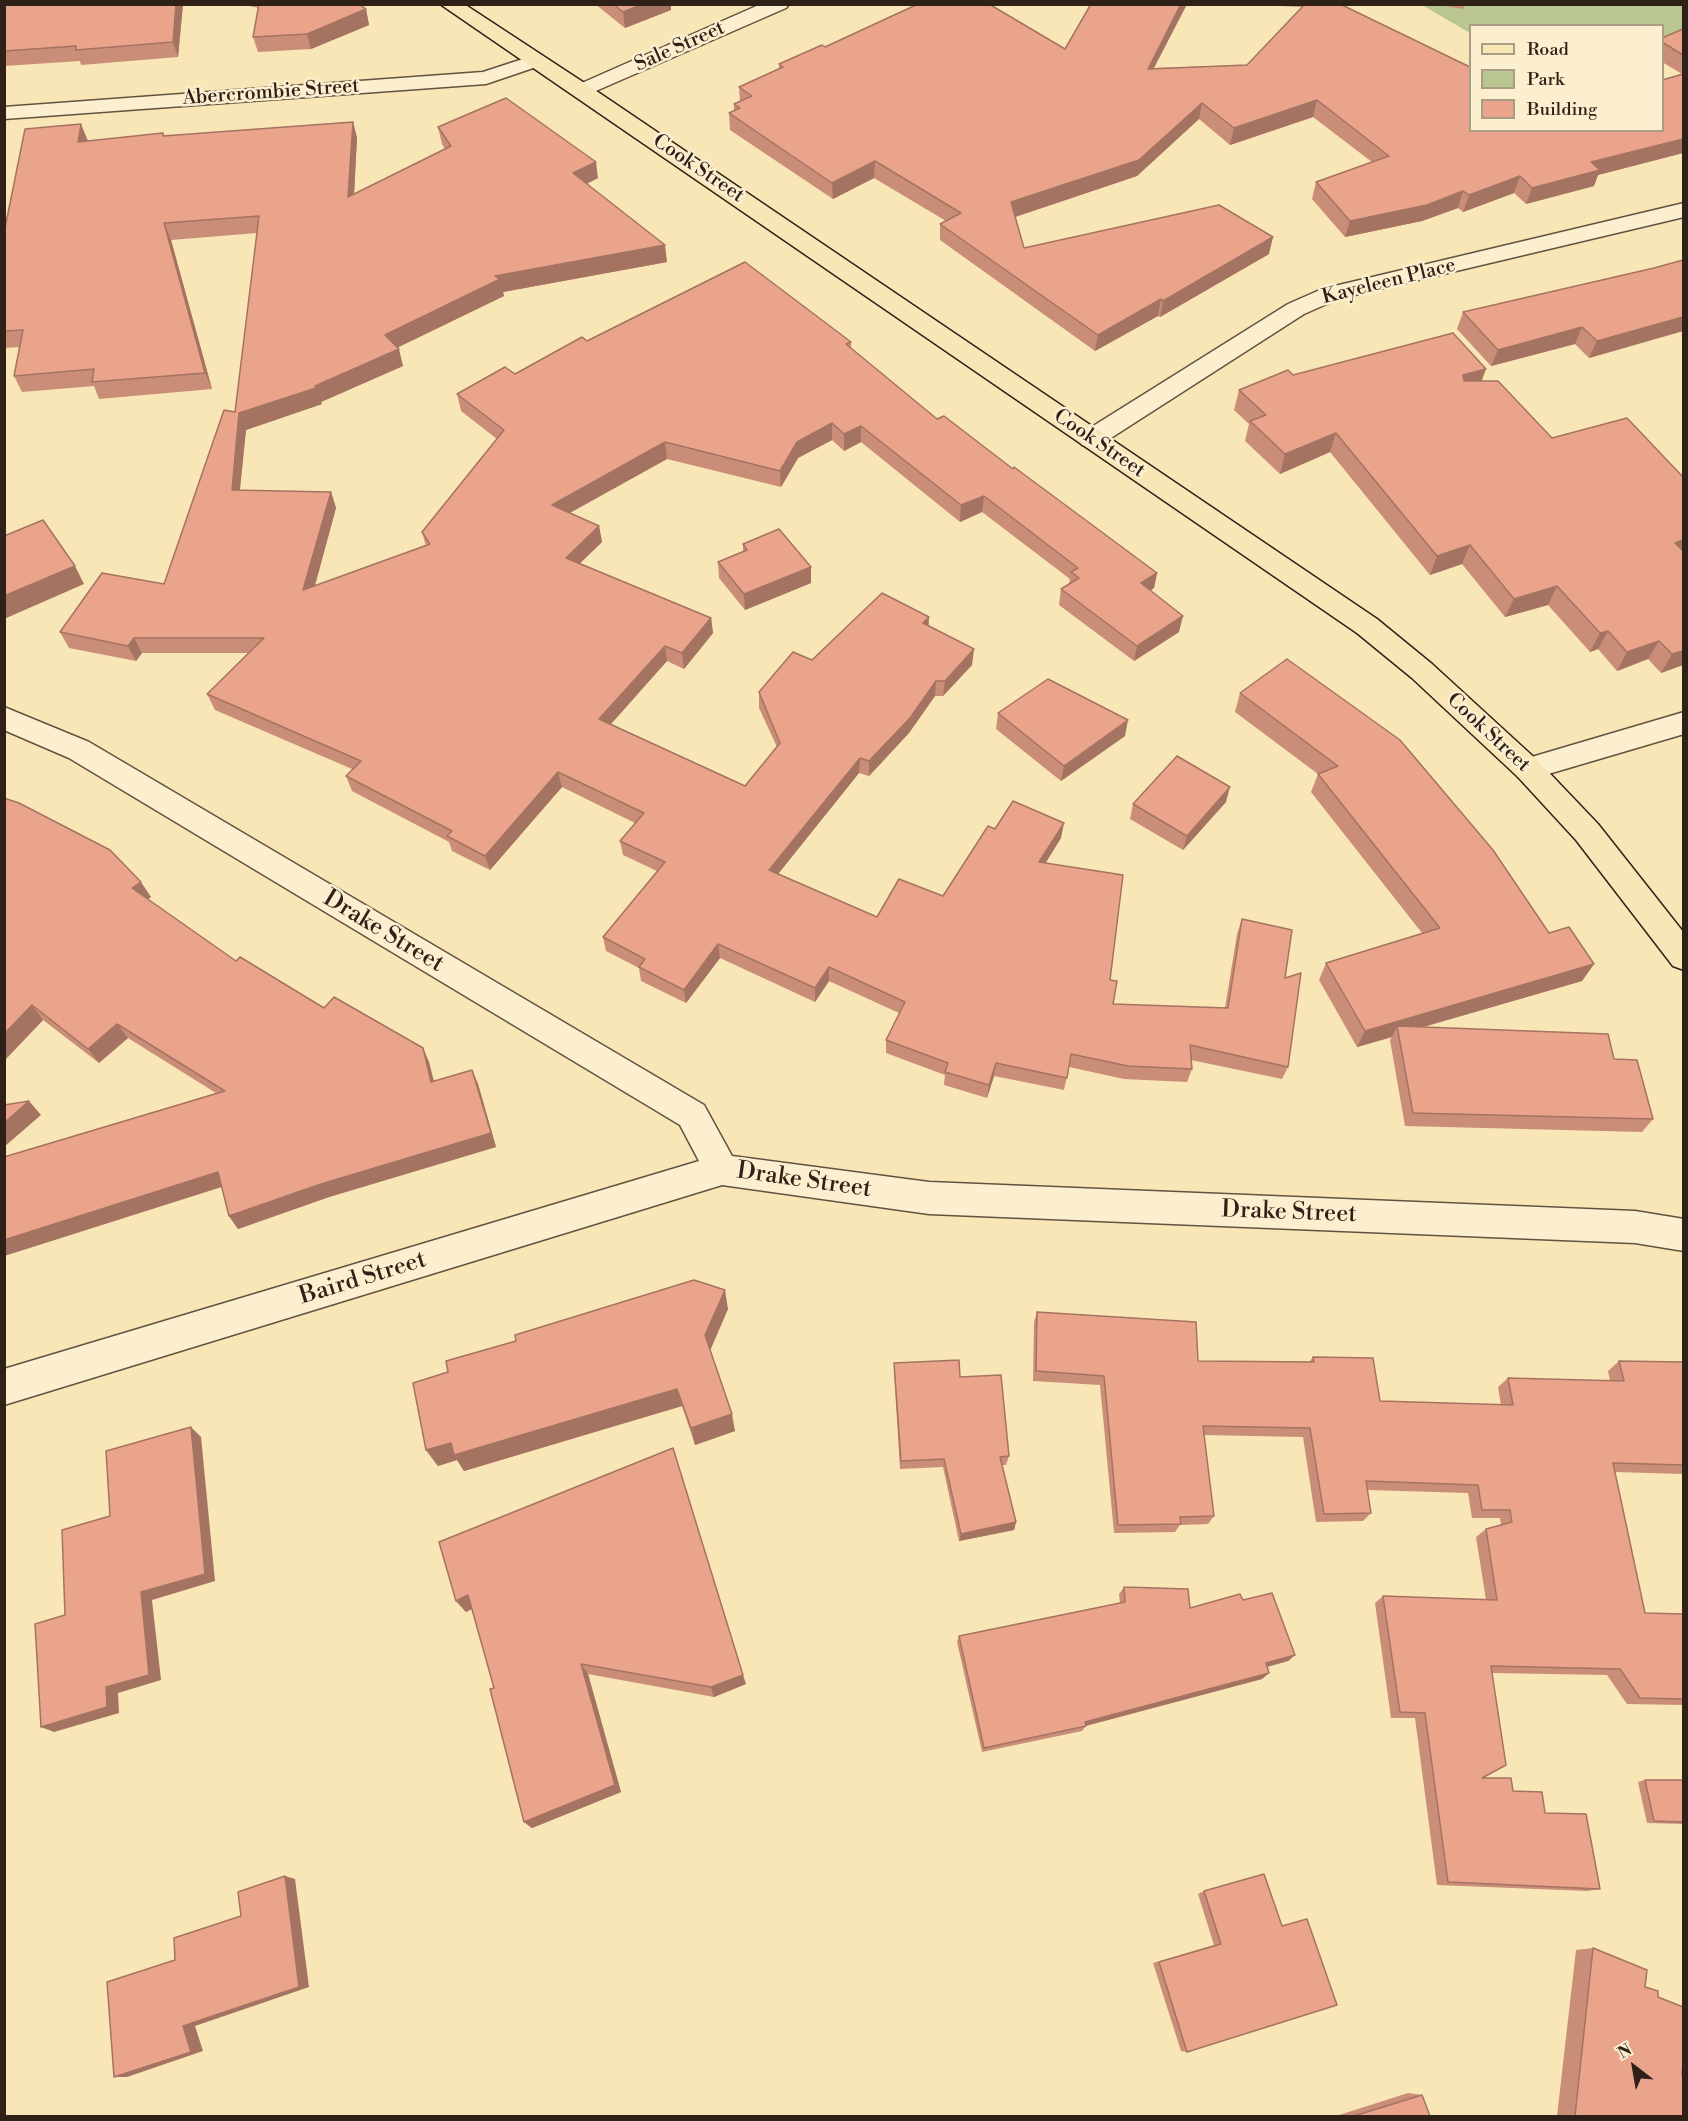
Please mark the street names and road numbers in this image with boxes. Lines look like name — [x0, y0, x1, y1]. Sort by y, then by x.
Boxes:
street label: Sale Street — [631, 17, 729, 77]
street label: Abercrombie Street — [182, 75, 360, 111]
street label: Cook Street — [648, 130, 748, 208]
street label: Kayeleen Place — [1320, 254, 1458, 310]
street label: Cook Street — [1049, 405, 1149, 483]
street label: Cook Street — [1441, 688, 1535, 778]
street label: Drake Street — [317, 885, 449, 979]
street label: Drake Street — [735, 1157, 873, 1205]
street label: Drake Street — [1221, 1196, 1357, 1230]
street label: Baird Street — [296, 1246, 430, 1312]

